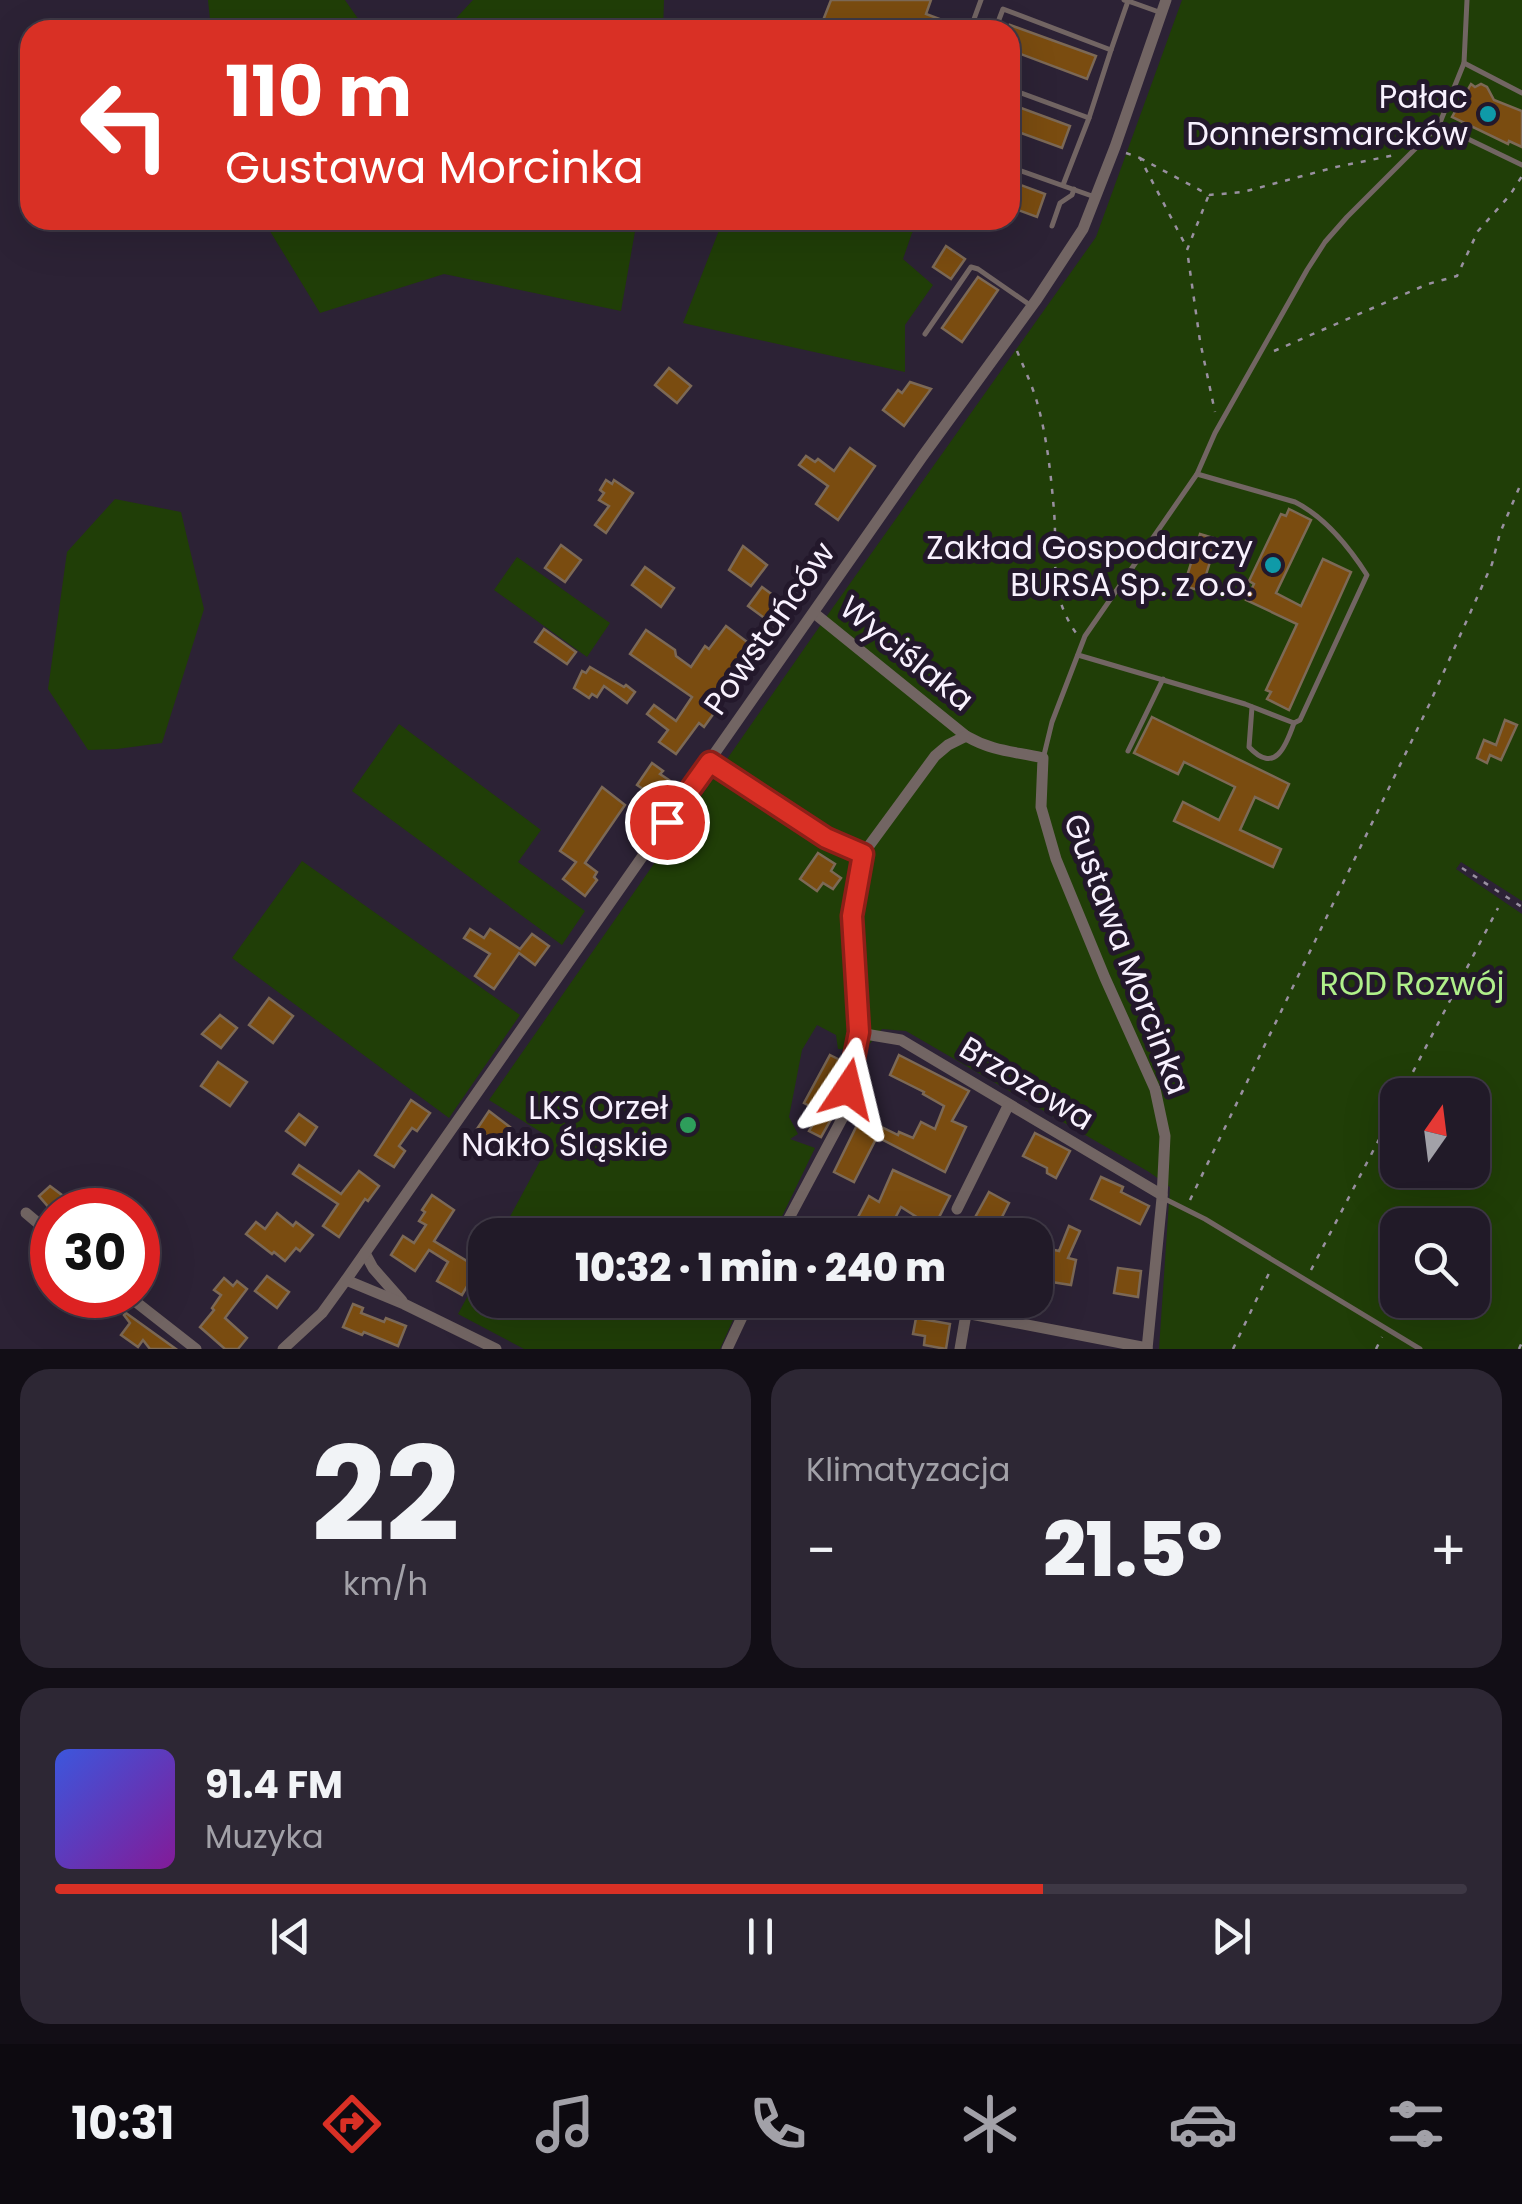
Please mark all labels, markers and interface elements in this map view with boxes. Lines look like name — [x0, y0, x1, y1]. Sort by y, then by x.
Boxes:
text: 110 m — [225, 42, 412, 141]
icon: left — [60, 60, 190, 190]
place label: Pałac Donnersmarcków — [1186, 74, 1468, 156]
marker: Pałac Donnersmarcków — [1477, 103, 1499, 125]
text: Gustawa Morcinka — [225, 136, 644, 199]
place label: Zakład Gospodarczy BURSA Sp. z o.o. — [926, 525, 1253, 607]
street label: Powstańców — [693, 532, 845, 724]
marker: Zakład Gospodarczy BURSA Sp. z o.o. — [1262, 554, 1284, 576]
street label: Wyciślaka — [830, 585, 984, 721]
pin — [625, 780, 710, 865]
icon: arrive — [640, 795, 695, 850]
street label: Gustawa Morcinka — [1053, 807, 1201, 1101]
park label: ROD Rozwój — [1320, 961, 1504, 1006]
street label: Brzozowa — [951, 1025, 1103, 1141]
position arrow — [796, 1037, 900, 1141]
north arrow — [1380, 1078, 1490, 1188]
map controls — [1380, 1078, 1490, 1318]
place label: LKS Orzeł Nakło Śląskie — [461, 1085, 668, 1167]
marker: LKS Orzeł Nakło Śląskie — [677, 1114, 699, 1136]
speed limit sign: 30 — [30, 1188, 160, 1318]
button: search — [1380, 1208, 1490, 1318]
text: 10:32 · 1 min · 240 m — [575, 1241, 946, 1294]
text: 22 — [311, 1403, 460, 1586]
text: Klimatyzacja — [806, 1447, 1010, 1492]
text: 21.5° — [1043, 1497, 1223, 1602]
text: − — [806, 1512, 836, 1589]
text: + — [1429, 1512, 1467, 1589]
text: km/h — [343, 1561, 428, 1606]
text: 91.4 FM — [205, 1758, 343, 1811]
text: Muzyka — [205, 1814, 324, 1859]
icon: previous — [263, 1909, 318, 1964]
icon: pause — [733, 1909, 788, 1964]
icon: next — [1204, 1909, 1259, 1964]
icon: directions — [317, 2089, 387, 2159]
icon: music — [530, 2089, 600, 2159]
icon: phone — [743, 2089, 813, 2159]
icon: climate — [955, 2089, 1025, 2159]
icon: car — [1168, 2089, 1238, 2159]
icon: filters — [1381, 2089, 1451, 2159]
text: 10:31 — [71, 2092, 175, 2155]

